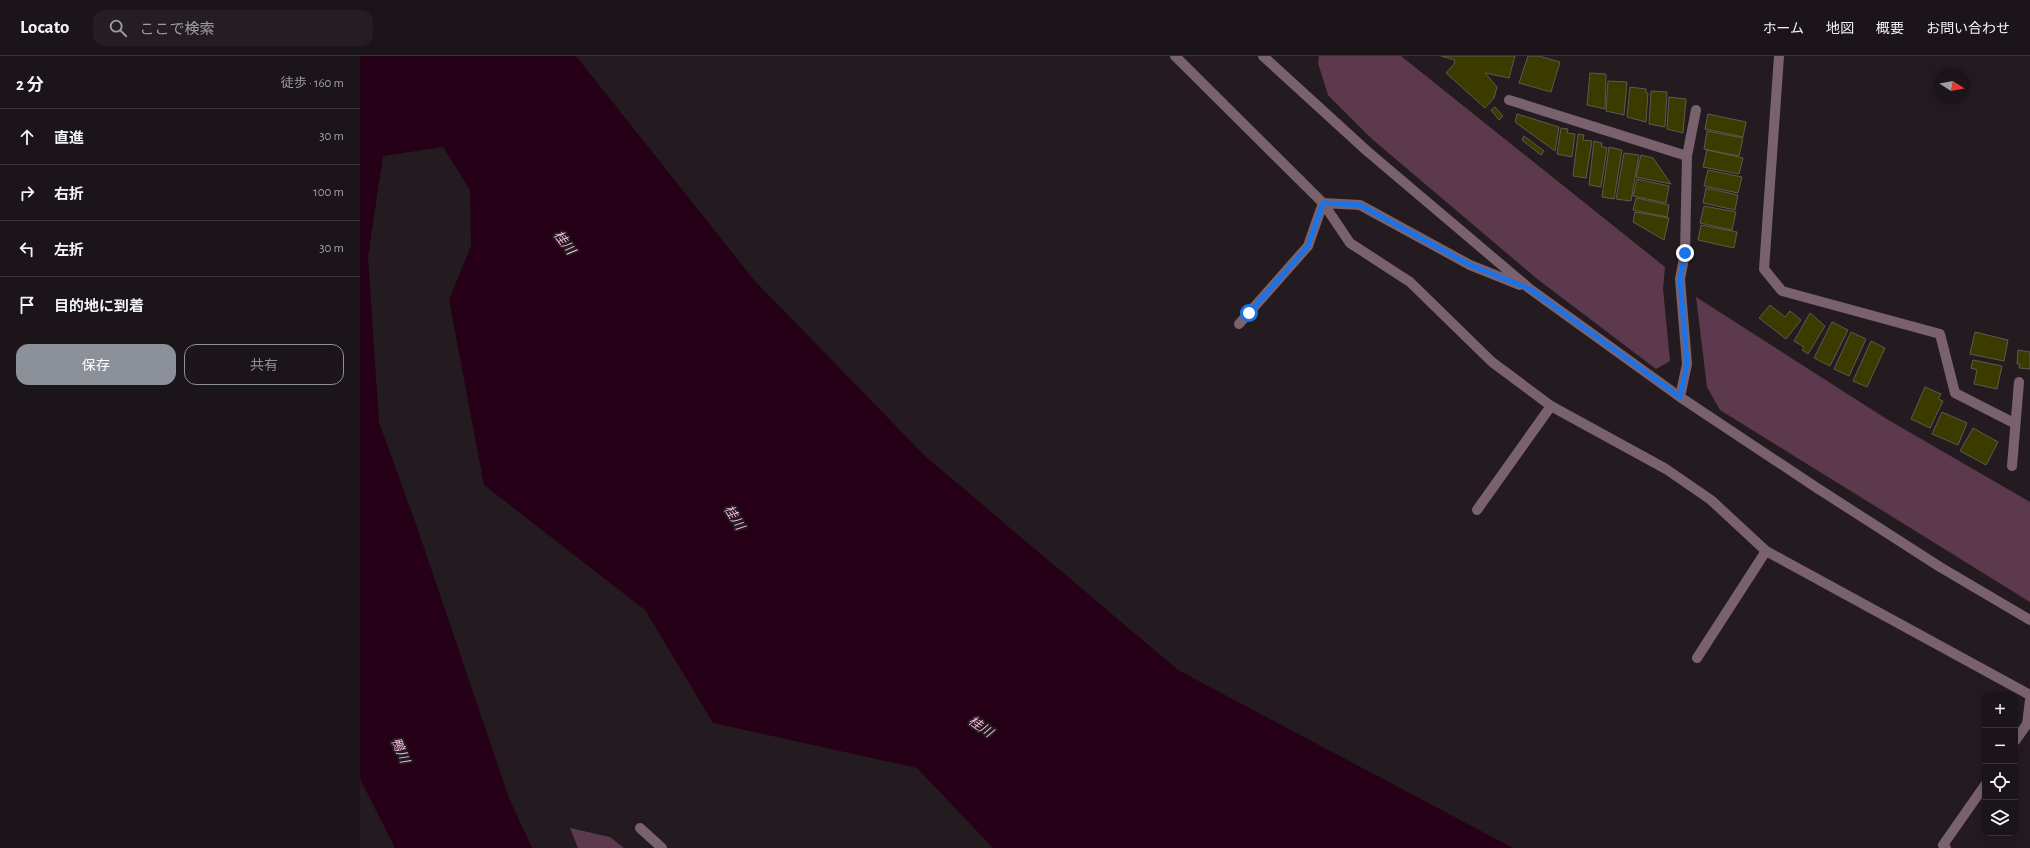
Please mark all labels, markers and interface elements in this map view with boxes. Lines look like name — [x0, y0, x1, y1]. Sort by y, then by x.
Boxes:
search box — [93, 10, 373, 46]
icon: search — [107, 17, 129, 39]
text: Locato — [20, 18, 69, 37]
text: ここで検索 — [139, 22, 214, 37]
text: ホーム — [1762, 22, 1804, 36]
text: 地図 — [1826, 22, 1854, 36]
text: 概要 — [1876, 22, 1904, 36]
text: お問い合わせ — [1926, 22, 2010, 36]
north arrow — [1934, 68, 1970, 104]
text: 2 分 — [16, 76, 44, 93]
text: 徒歩 · 160 m — [281, 77, 344, 90]
icon: ahead — [16, 126, 38, 148]
text: 30 m — [319, 130, 344, 143]
text: 直進 — [54, 131, 84, 146]
icon: right — [16, 182, 38, 204]
text: 100 m — [313, 186, 344, 199]
text: 右折 — [54, 187, 84, 202]
water label: 桂川 — [551, 228, 579, 259]
icon: left — [16, 238, 38, 260]
text: 30 m — [319, 242, 344, 255]
text: 左折 — [54, 243, 84, 258]
route end — [1676, 244, 1694, 262]
icon: arrive — [16, 294, 38, 316]
text: 目的地に到着 — [54, 299, 144, 314]
route start — [1240, 304, 1258, 322]
button: 保存 — [16, 344, 176, 385]
button: 共有 — [184, 344, 344, 385]
water label: 桂川 — [721, 503, 748, 534]
map controls — [1982, 692, 2018, 836]
button: + — [1982, 692, 2018, 728]
water label: 桂川 — [966, 714, 997, 741]
button: − — [1982, 728, 2018, 764]
water label: 鴨川 — [389, 736, 412, 767]
button: locate — [1982, 764, 2018, 800]
button: layers — [1982, 800, 2018, 836]

